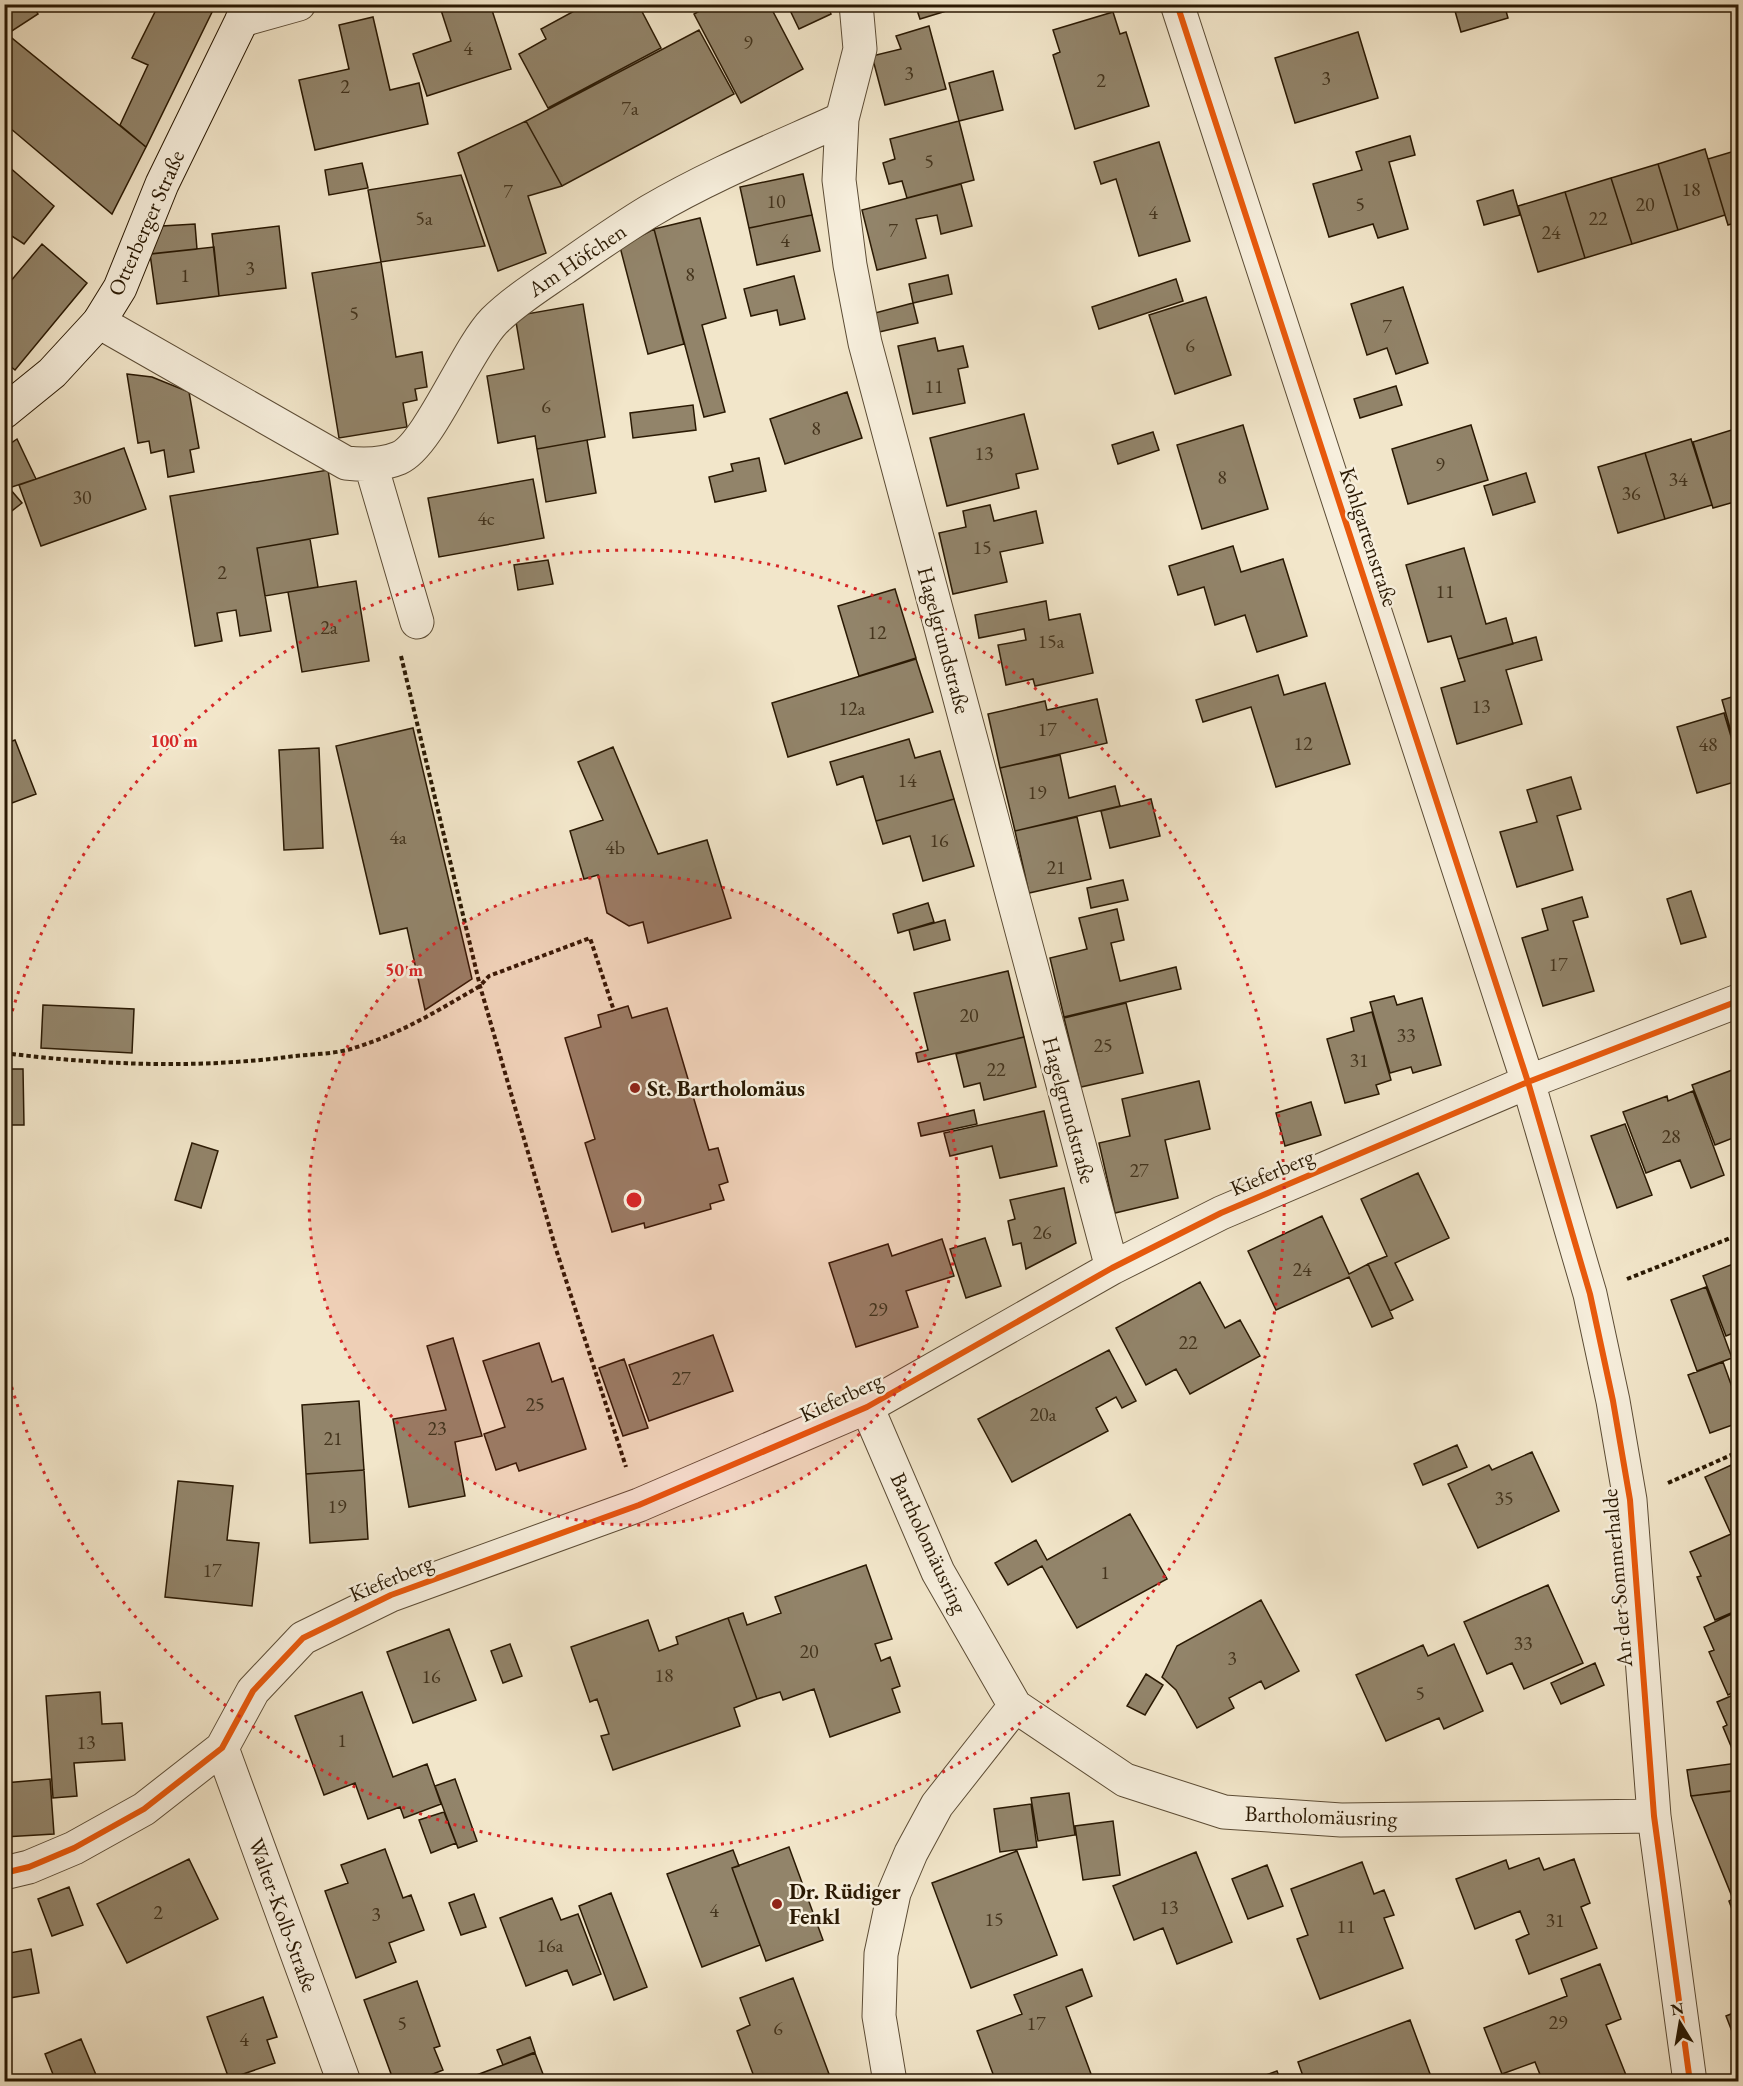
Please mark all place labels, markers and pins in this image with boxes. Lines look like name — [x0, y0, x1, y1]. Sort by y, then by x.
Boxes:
place label: St. Bartholomäus — [647, 1074, 805, 1103]
marker: St. Bartholomäus — [628, 1081, 642, 1095]
centre of rings — [624, 1190, 644, 1210]
place label: Dr. Rüdiger Fenkl — [789, 1877, 901, 1931]
marker: Dr. Rüdiger Fenkl — [770, 1897, 784, 1911]

